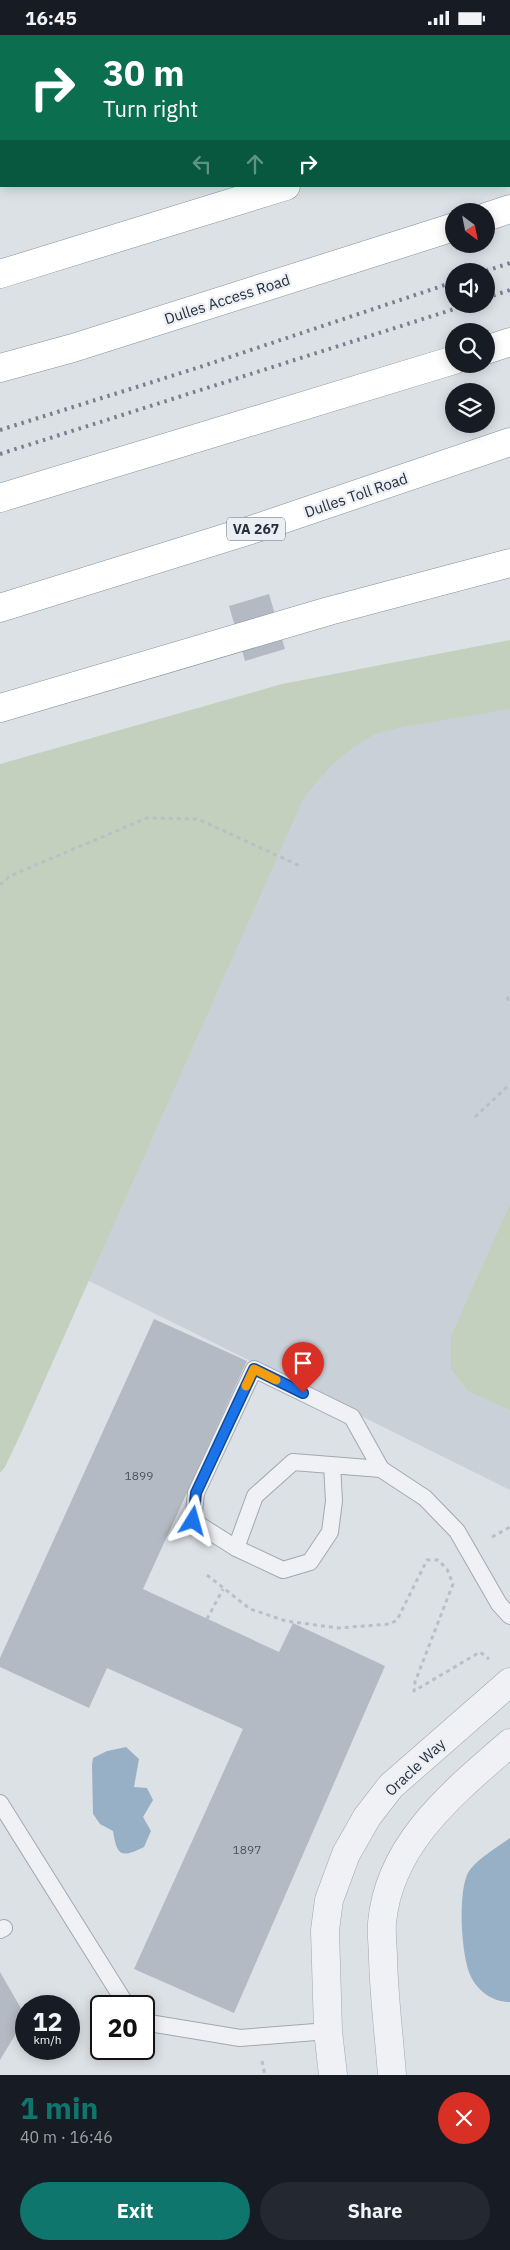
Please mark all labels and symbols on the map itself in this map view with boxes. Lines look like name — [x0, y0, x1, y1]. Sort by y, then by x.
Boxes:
north arrow — [445, 203, 495, 253]
street label: Dulles Access Road — [162, 270, 292, 328]
street label: Dulles Toll Road — [302, 468, 410, 522]
road number: VA 267 — [227, 517, 285, 541]
pin — [282, 1342, 324, 1393]
house number: 1899 — [125, 1468, 153, 1483]
position arrow — [166, 1494, 218, 1546]
street label: Oracle Way — [381, 1734, 450, 1800]
house number: 1897 — [233, 1842, 261, 1857]
speed limit sign: 20 — [90, 1995, 155, 2060]

